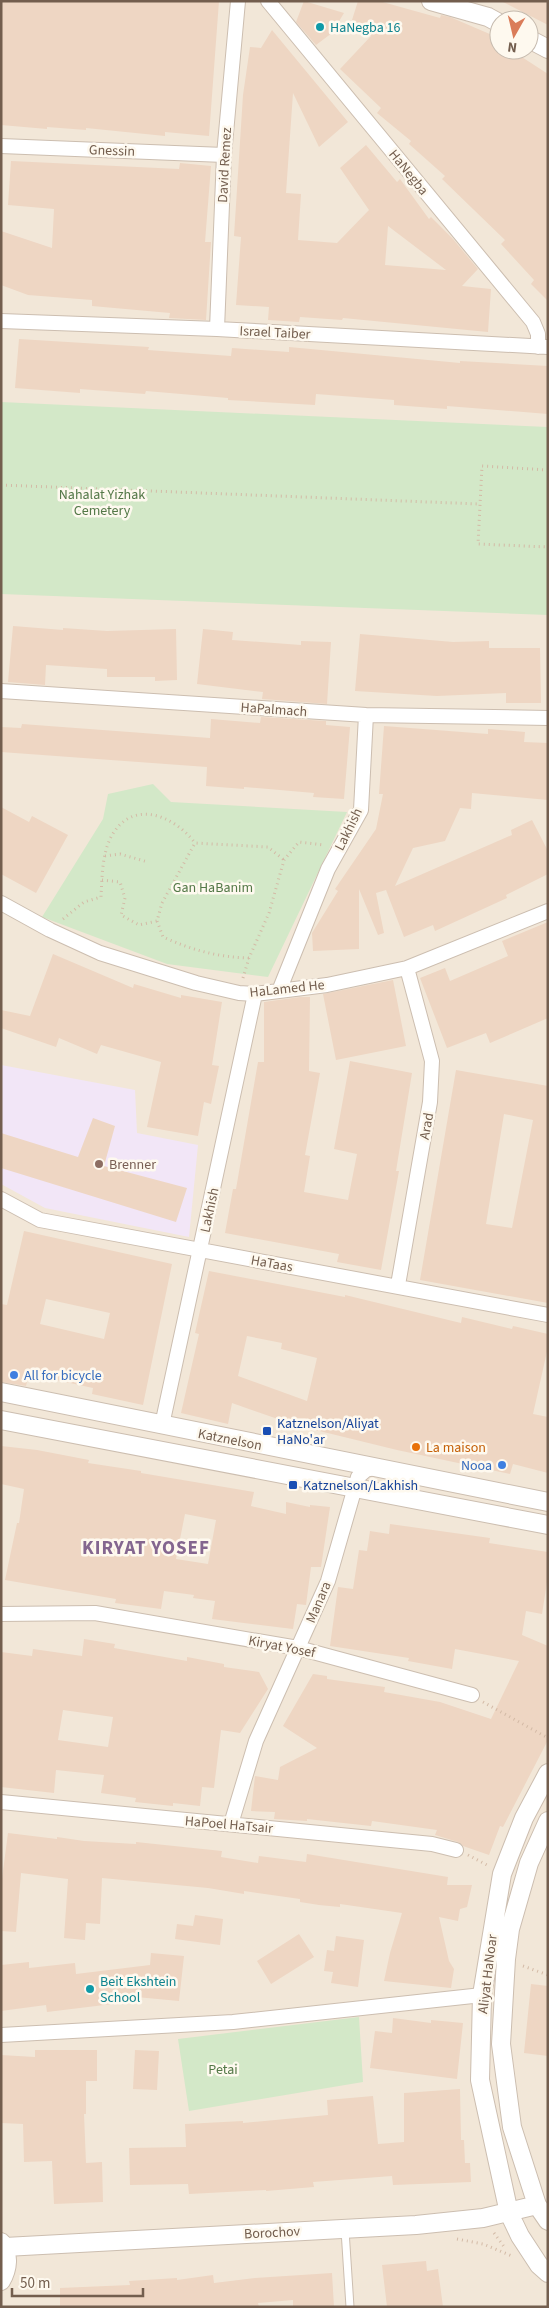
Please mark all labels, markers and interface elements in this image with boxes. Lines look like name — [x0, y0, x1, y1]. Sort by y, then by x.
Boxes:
north arrow — [489, 10, 539, 60]
place label: HaNegba 16 — [330, 18, 400, 38]
marker: HaNegba 16 — [314, 21, 326, 33]
text: N — [506, 36, 518, 57]
street label: David Remez — [213, 127, 237, 203]
street label: Gnessin — [89, 140, 135, 162]
street label: HaNegba — [384, 145, 433, 200]
street label: Israel Taiber — [239, 321, 311, 345]
park label: Nahalat Yizhak Cemetery — [59, 485, 145, 521]
street label: HaPalmach — [240, 698, 308, 722]
street label: Lakhish — [330, 805, 368, 854]
park label: Gan HaBanim — [173, 878, 253, 898]
street label: HaLamed He — [249, 975, 326, 1003]
street label: Arad — [415, 1111, 439, 1141]
place label: Brenner — [109, 1155, 156, 1175]
marker: Brenner — [93, 1158, 105, 1170]
street label: Lakhish — [195, 1186, 224, 1234]
street label: HaTaas — [249, 1250, 295, 1278]
place label: All for bicycle — [24, 1366, 102, 1386]
marker: All for bicycle — [8, 1369, 20, 1381]
place label: Katznelson/Aliyat HaNo'ar — [277, 1414, 379, 1450]
street label: Katznelson — [196, 1424, 264, 1456]
marker: Katznelson/Aliyat HaNo'ar — [261, 1425, 273, 1437]
place label: La maison — [426, 1438, 486, 1458]
marker: La maison — [410, 1441, 422, 1453]
place label: Nooa — [461, 1456, 492, 1476]
marker: Nooa — [496, 1459, 508, 1471]
place label: Katznelson/Lakhish — [303, 1476, 418, 1496]
marker: Katznelson/Lakhish — [287, 1479, 299, 1491]
district label: KIRYAT YOSEF — [82, 1535, 210, 1562]
street label: Manara — [301, 1578, 337, 1626]
street label: Kiryat Yosef — [247, 1631, 318, 1663]
street label: HaPoel HaTsair — [184, 1811, 274, 1839]
street label: Aliyat HaNoar — [473, 1933, 503, 2015]
place label: Beit Ekshtein School — [100, 1972, 177, 2008]
marker: Beit Ekshtein School — [84, 1983, 96, 1995]
park label: Petai — [208, 2060, 238, 2080]
street label: Borochov — [243, 2222, 301, 2244]
scale bar — [12, 2266, 144, 2298]
text: 50 m — [20, 2273, 50, 2294]

